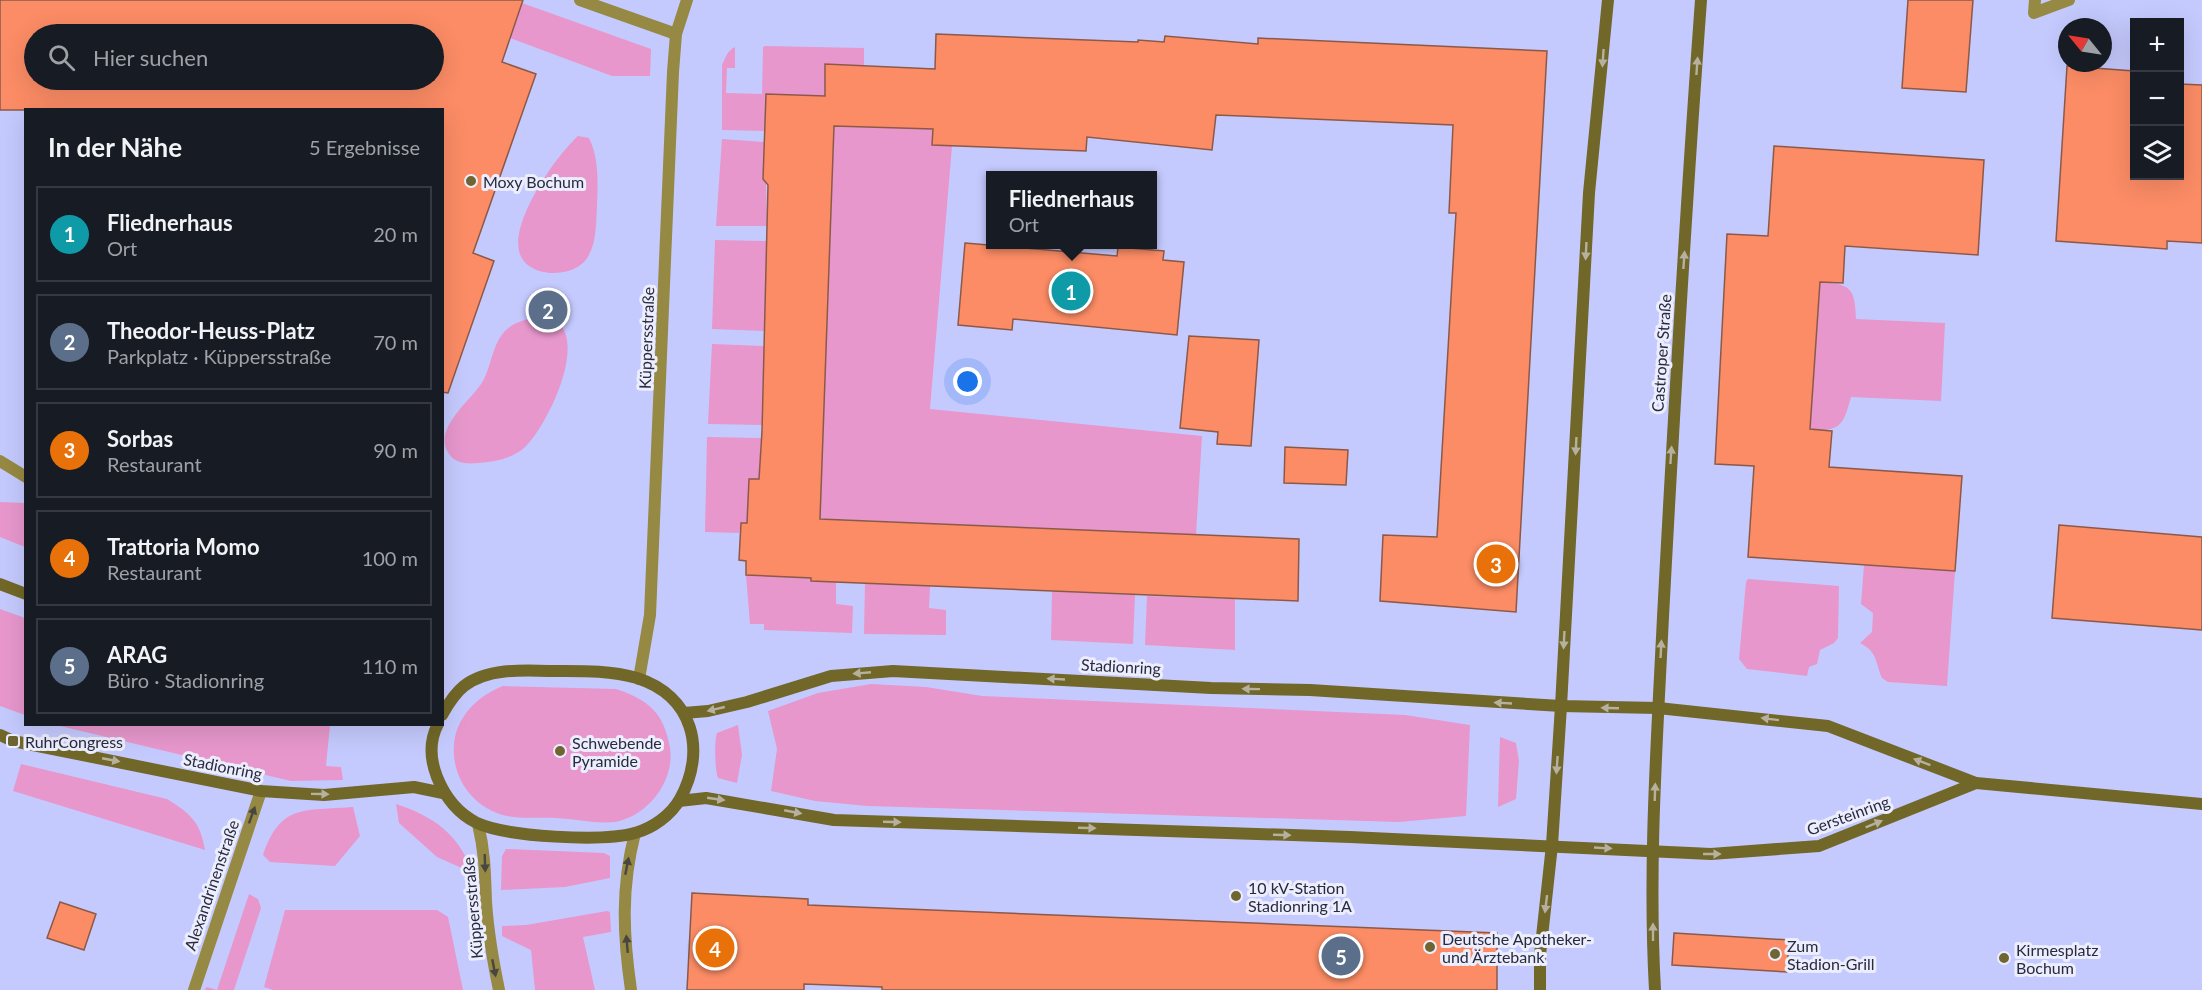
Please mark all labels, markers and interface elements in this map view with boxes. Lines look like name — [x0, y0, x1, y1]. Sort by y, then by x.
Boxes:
north arrow — [2058, 18, 2112, 72]
map controls — [2130, 18, 2184, 180]
button: + — [2130, 18, 2184, 72]
search box — [24, 24, 444, 90]
icon: search — [45, 41, 78, 74]
text: Hier suchen — [93, 44, 208, 71]
one-way arrow — [1599, 49, 1608, 68]
one-way arrow — [1692, 56, 1701, 75]
button: − — [2130, 72, 2184, 126]
button: layers — [2130, 126, 2184, 180]
text: In der Nähe — [48, 131, 182, 163]
text: 5 Ergebnisse — [309, 135, 420, 159]
popup — [986, 171, 1157, 249]
place label: Moxy Bochum — [483, 172, 584, 191]
marker: Moxy Bochum — [464, 174, 478, 188]
text: Fliednerhaus — [1009, 185, 1134, 212]
text: Fliednerhaus — [107, 209, 233, 236]
text: Ort — [1009, 212, 1039, 236]
text: 1 — [64, 222, 75, 246]
text: 20 m — [373, 222, 418, 246]
text: Ort — [107, 236, 137, 260]
one-way arrow — [1581, 242, 1591, 261]
one-way arrow — [1679, 251, 1689, 270]
pin: 1 — [1052, 268, 1090, 314]
street label: Küppersstraße — [635, 287, 657, 389]
pin: 2 — [528, 288, 568, 332]
street label: Castroper Straße — [1647, 293, 1675, 413]
text: Theodor-Heuss-Platz — [107, 317, 315, 344]
text: 2 — [64, 330, 75, 354]
text: 70 m — [373, 330, 418, 354]
text: Parkplatz · Küppersstraße — [107, 344, 331, 368]
your location — [953, 367, 982, 396]
text: Sorbas — [107, 425, 173, 452]
one-way arrow — [1571, 436, 1580, 455]
text: 3 — [64, 438, 75, 462]
text: 90 m — [373, 438, 418, 462]
one-way arrow — [1666, 445, 1676, 464]
text: Restaurant — [107, 452, 202, 476]
text: Trattoria Momo — [107, 533, 260, 560]
pin: 3 — [1476, 542, 1516, 586]
text: 4 — [64, 546, 75, 570]
text: 100 m — [362, 546, 418, 570]
text: Restaurant — [107, 560, 202, 584]
one-way arrow — [1560, 631, 1569, 650]
one-way arrow — [1657, 640, 1666, 659]
text: ARAG — [107, 641, 167, 668]
text: 5 — [64, 654, 75, 678]
text: 110 m — [362, 654, 418, 678]
street label: Stadionring — [1081, 654, 1161, 678]
text: Büro · Stadionring — [107, 668, 264, 692]
one-way arrow — [852, 668, 871, 678]
one-way arrow — [1047, 675, 1066, 684]
one-way arrow — [1242, 684, 1261, 693]
one-way arrow — [1493, 698, 1512, 708]
one-way arrow — [1600, 704, 1619, 713]
one-way arrow — [706, 705, 725, 714]
one-way arrow — [1760, 715, 1779, 724]
place label: RuhrCongress — [25, 732, 123, 751]
place label: Schwebende Pyramide — [572, 733, 662, 770]
marker: RuhrCongress — [6, 734, 20, 748]
marker: Schwebende Pyramide — [553, 744, 567, 758]
street label: Stadionring — [182, 749, 264, 783]
one-way arrow — [1553, 755, 1562, 774]
one-way arrow — [102, 756, 120, 766]
one-way arrow — [1913, 757, 1931, 766]
one-way arrow — [1651, 782, 1660, 801]
one-way arrow — [310, 790, 329, 799]
street label: Gersteinring — [1804, 791, 1892, 839]
one-way arrow — [707, 795, 726, 804]
one-way arrow — [248, 806, 258, 824]
one-way arrow — [784, 808, 803, 817]
street label: Alexandrinenstraße — [180, 817, 242, 953]
one-way arrow — [883, 817, 902, 826]
one-way arrow — [1865, 819, 1883, 829]
one-way arrow — [1078, 824, 1097, 833]
one-way arrow — [1273, 831, 1292, 840]
one-way arrow — [1593, 843, 1612, 852]
one-way arrow — [1702, 849, 1721, 859]
one-way arrow — [481, 854, 490, 873]
street label: Küppersstraße — [458, 856, 486, 960]
one-way arrow — [623, 856, 632, 875]
place label: 10 kV-Station Stadionring 1A — [1248, 878, 1352, 915]
marker: 10 kV-Station Stadionring 1A — [1229, 889, 1243, 903]
one-way arrow — [1541, 894, 1550, 913]
one-way arrow — [1648, 922, 1658, 941]
pin: 4 — [696, 926, 734, 970]
place label: Deutsche Apotheker- und Ärztebank — [1442, 929, 1592, 966]
pin: 5 — [1322, 934, 1360, 978]
one-way arrow — [622, 935, 631, 954]
place label: Zum Stadion-Grill — [1787, 936, 1875, 973]
marker: Deutsche Apotheker- und Ärztebank — [1423, 940, 1437, 954]
place label: Kirmesplatz Bochum — [2016, 940, 2098, 977]
marker: Zum Stadion-Grill — [1768, 947, 1782, 961]
marker: Kirmesplatz Bochum — [1997, 951, 2011, 965]
one-way arrow — [490, 958, 499, 977]

